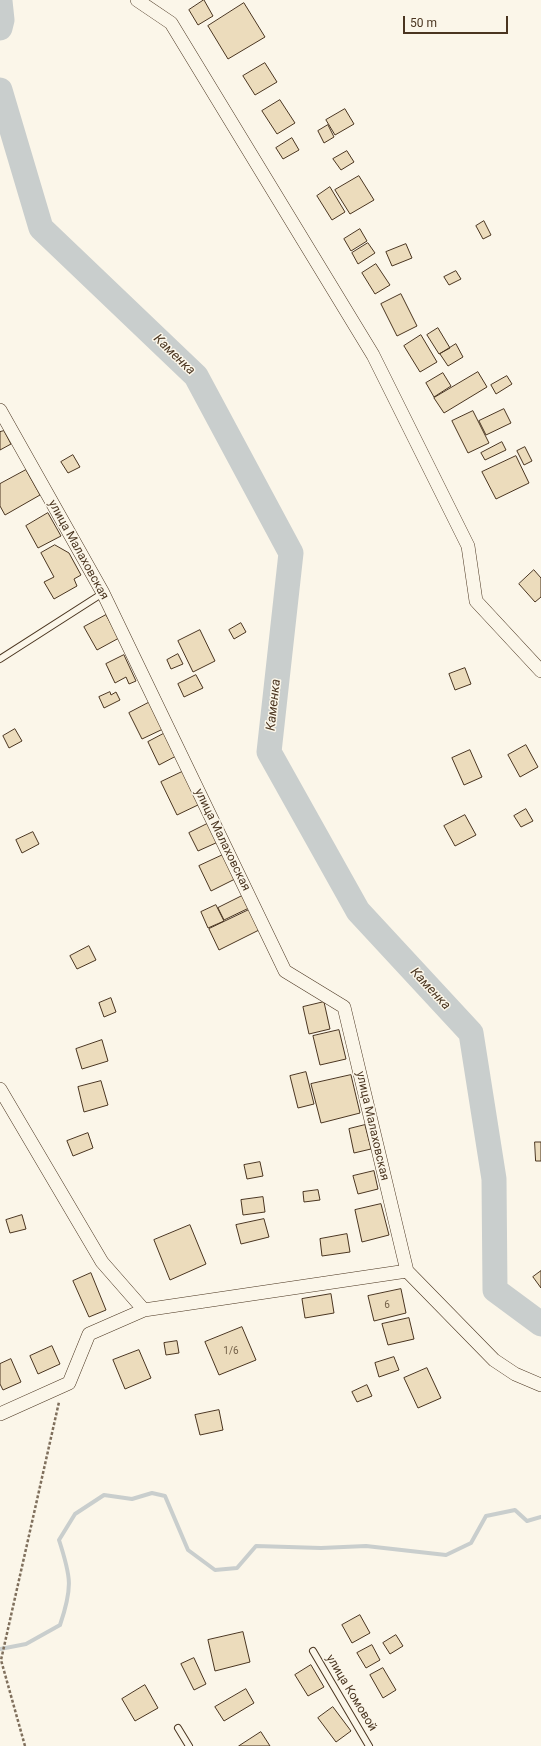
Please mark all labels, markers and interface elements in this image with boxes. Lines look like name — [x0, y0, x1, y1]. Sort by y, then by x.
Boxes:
scale bar — [405, 8, 510, 34]
text: 50 m — [410, 16, 437, 30]
water label: Каменка — [150, 331, 198, 379]
street label: улица Малаховская — [45, 498, 111, 602]
water label: Каменка — [264, 678, 284, 732]
street label: улица Малаховская — [191, 787, 253, 893]
water label: Каменка — [407, 965, 453, 1013]
street label: улица Малаховская — [352, 1070, 392, 1182]
house number: 6 — [384, 1299, 390, 1311]
house number: 1/6 — [223, 1345, 239, 1357]
street label: улица Комовой — [323, 1652, 379, 1734]

